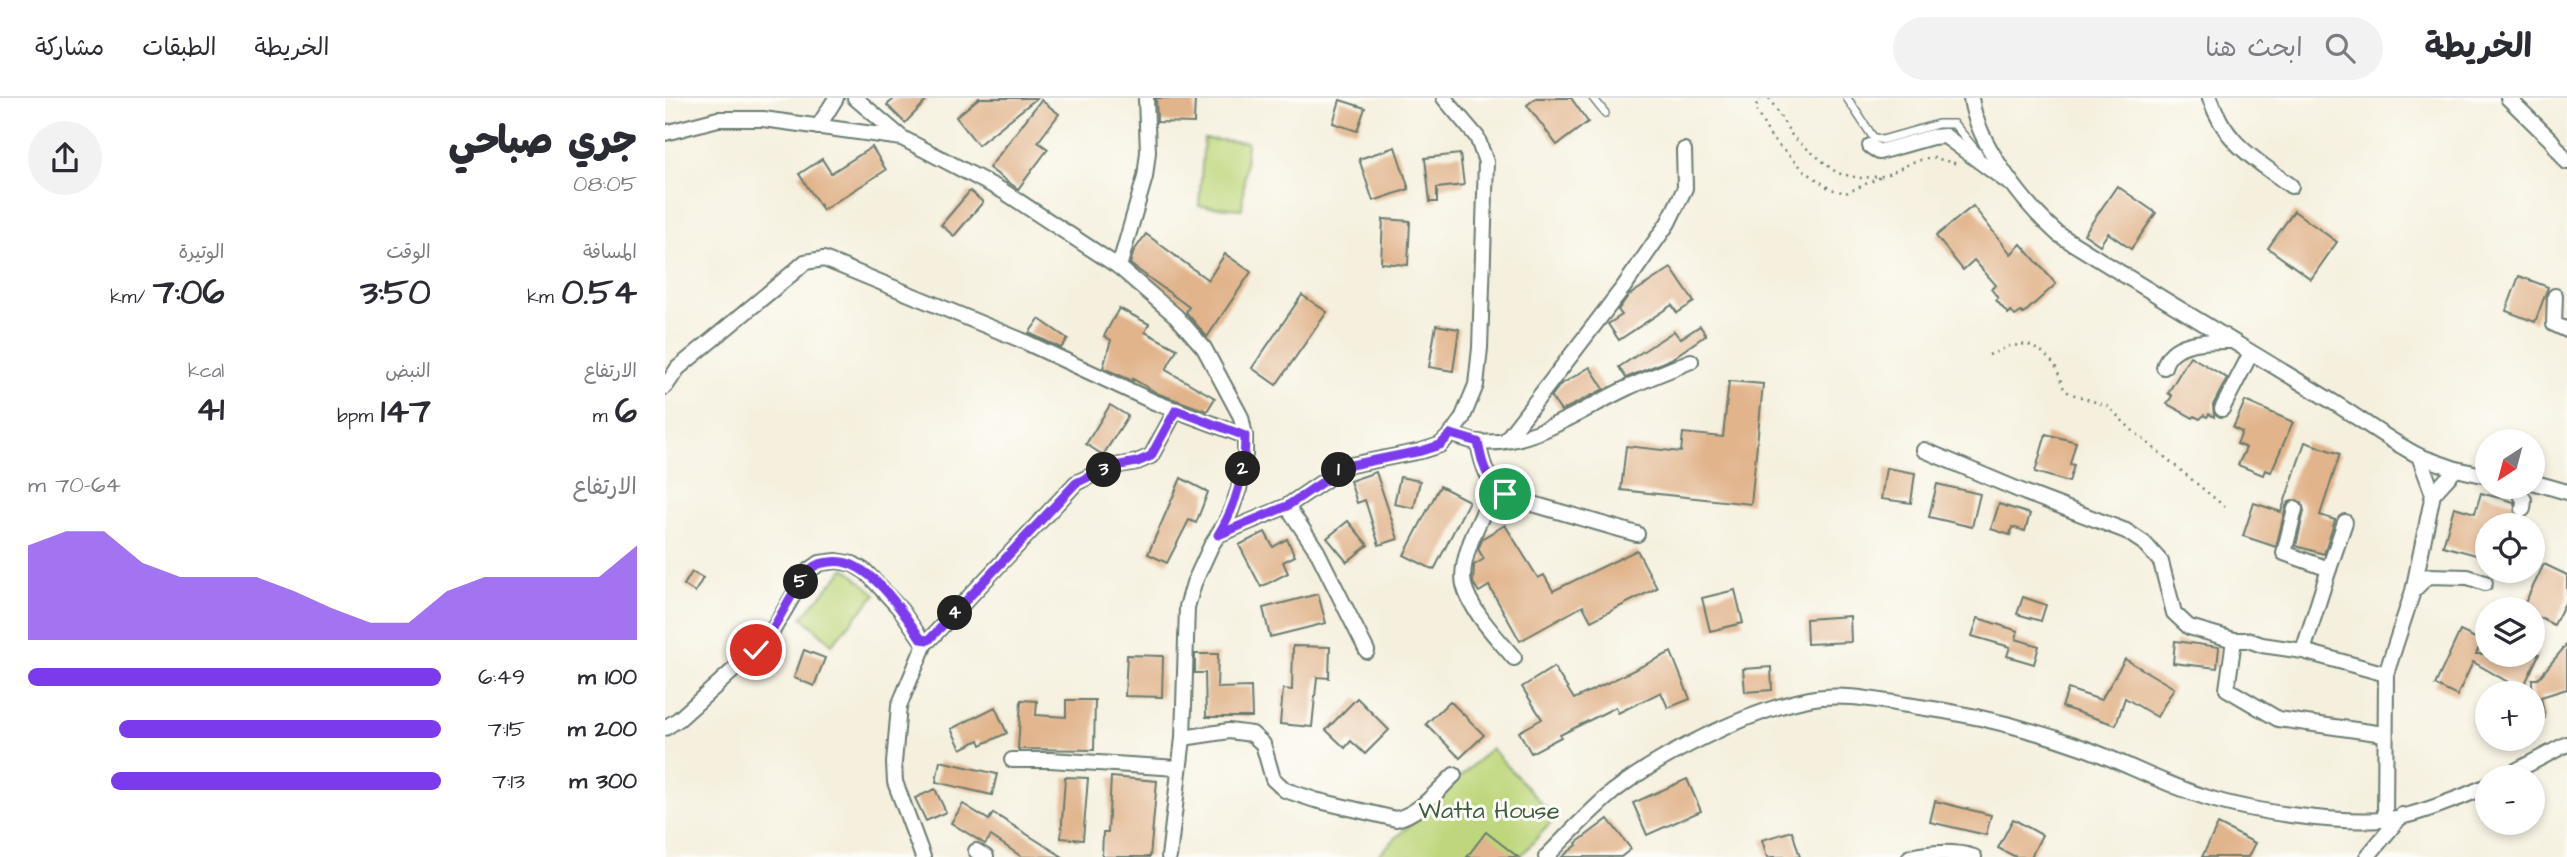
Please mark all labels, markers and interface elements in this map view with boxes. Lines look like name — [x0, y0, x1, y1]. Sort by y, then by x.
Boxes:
search box — [1893, 17, 2383, 80]
text: الخريطة — [2425, 24, 2532, 70]
icon: search — [2321, 29, 2359, 67]
text: ابحث هنا — [2205, 30, 2303, 66]
text: مشاركة — [35, 31, 104, 65]
text: الطبقات — [142, 31, 217, 65]
text: الخريطة — [255, 31, 329, 65]
text: جري صباحي — [448, 116, 637, 168]
button: share — [28, 121, 102, 195]
text: 08:05 — [573, 168, 637, 200]
text: الوتيرة — [178, 239, 224, 266]
text: الوقت — [386, 239, 431, 266]
text: المسافة — [583, 239, 637, 266]
text: 7:06 — [153, 268, 224, 317]
text: 3:50 — [360, 268, 431, 317]
text: 0.54 — [561, 268, 637, 317]
text: /km — [110, 284, 153, 311]
text: km — [527, 284, 561, 311]
text: kcal — [188, 358, 224, 385]
text: النبض — [385, 358, 431, 385]
text: الارتفاع — [584, 358, 637, 385]
text: 41 — [196, 385, 224, 434]
text: 147 — [381, 387, 431, 436]
text: 6 — [615, 387, 637, 436]
text: bpm — [337, 403, 381, 430]
text: m — [593, 403, 615, 430]
north arrow — [2475, 429, 2545, 499]
map controls — [2475, 429, 2545, 835]
pin: 3 — [1087, 452, 1122, 488]
pin: 2 — [1225, 452, 1261, 486]
pin: 1 — [1321, 452, 1357, 488]
text: 2 — [1237, 455, 1248, 482]
text: 3 — [1099, 456, 1108, 483]
text: 1 — [1337, 456, 1340, 483]
pin — [1475, 464, 1535, 524]
text: 64–70 m — [28, 469, 121, 501]
text: الارتفاع — [573, 471, 637, 503]
icon: arrive — [1486, 475, 1524, 513]
button: locate — [2475, 513, 2545, 583]
pin: 5 — [783, 564, 819, 600]
text: 5 — [794, 568, 807, 595]
pin: 4 — [937, 596, 973, 630]
button: layers — [2475, 597, 2545, 667]
text: 4 — [948, 599, 961, 626]
pin — [726, 620, 786, 680]
icon: check — [737, 631, 775, 669]
text: 6:49 — [478, 661, 525, 693]
text: 100 m — [578, 661, 637, 693]
button: + — [2475, 681, 2545, 751]
text: 7:15 — [488, 713, 525, 745]
text: 200 m — [568, 713, 637, 745]
text: 7:13 — [492, 765, 525, 797]
text: 300 m — [569, 765, 637, 797]
button: − — [2475, 765, 2545, 835]
park label: Watta House — [1418, 794, 1560, 828]

